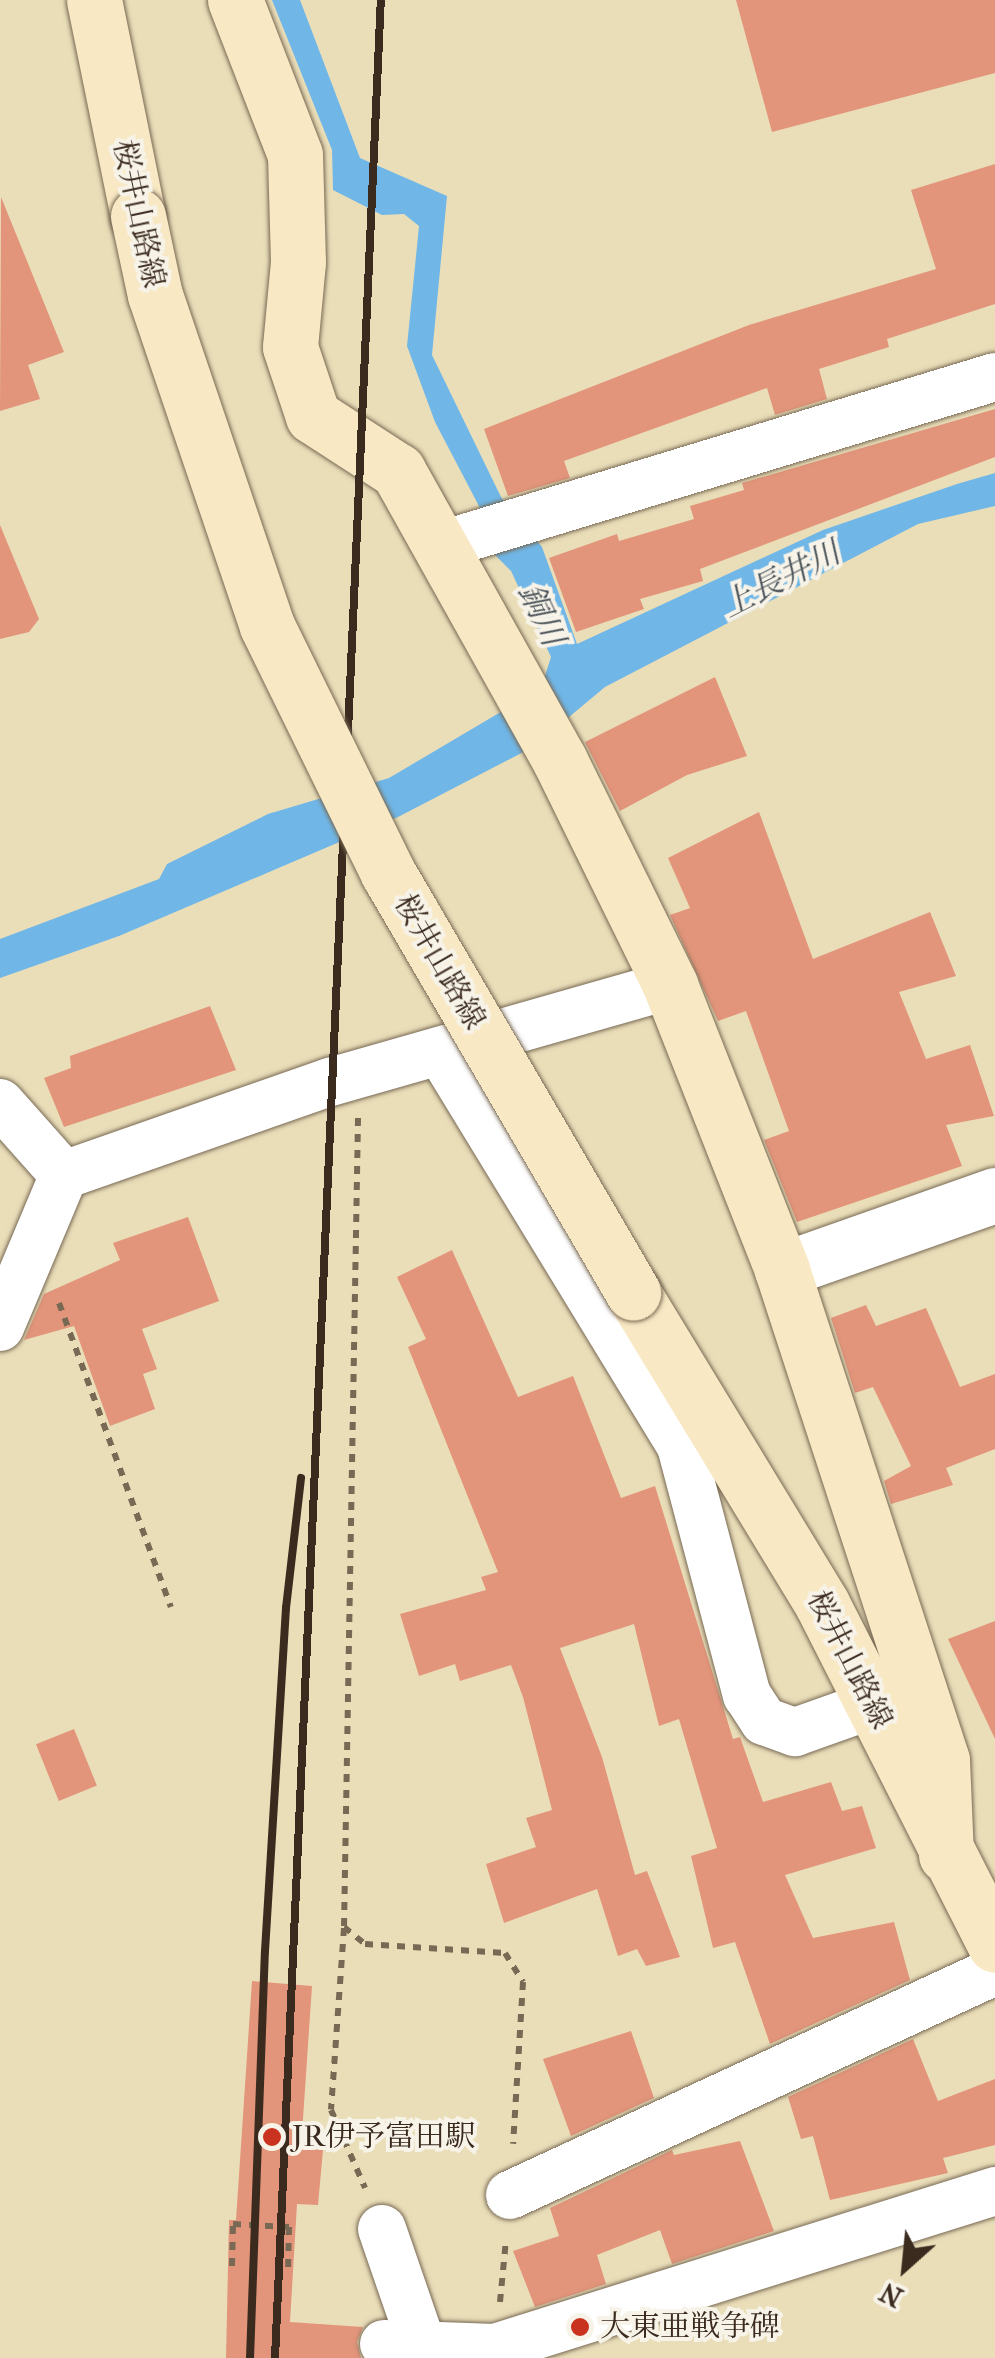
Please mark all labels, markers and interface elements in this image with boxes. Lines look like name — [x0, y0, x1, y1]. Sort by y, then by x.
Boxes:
street label: 桜井山路線 — [105, 137, 171, 291]
water label: 上長井川 — [715, 534, 847, 626]
water label: 銅川 — [510, 578, 572, 652]
street label: 桜井山路線 — [386, 888, 492, 1036]
street label: 桜井山路線 — [799, 1585, 899, 1735]
place label: JR伊予富田駅 — [292, 2119, 475, 2155]
marker: JR伊予富田駅 — [261, 2126, 283, 2148]
north arrow — [855, 2218, 955, 2318]
text: N — [874, 2276, 908, 2315]
place label: 大東亜戦争碑 — [600, 2309, 780, 2345]
marker: 大東亜戦争碑 — [569, 2316, 591, 2338]

